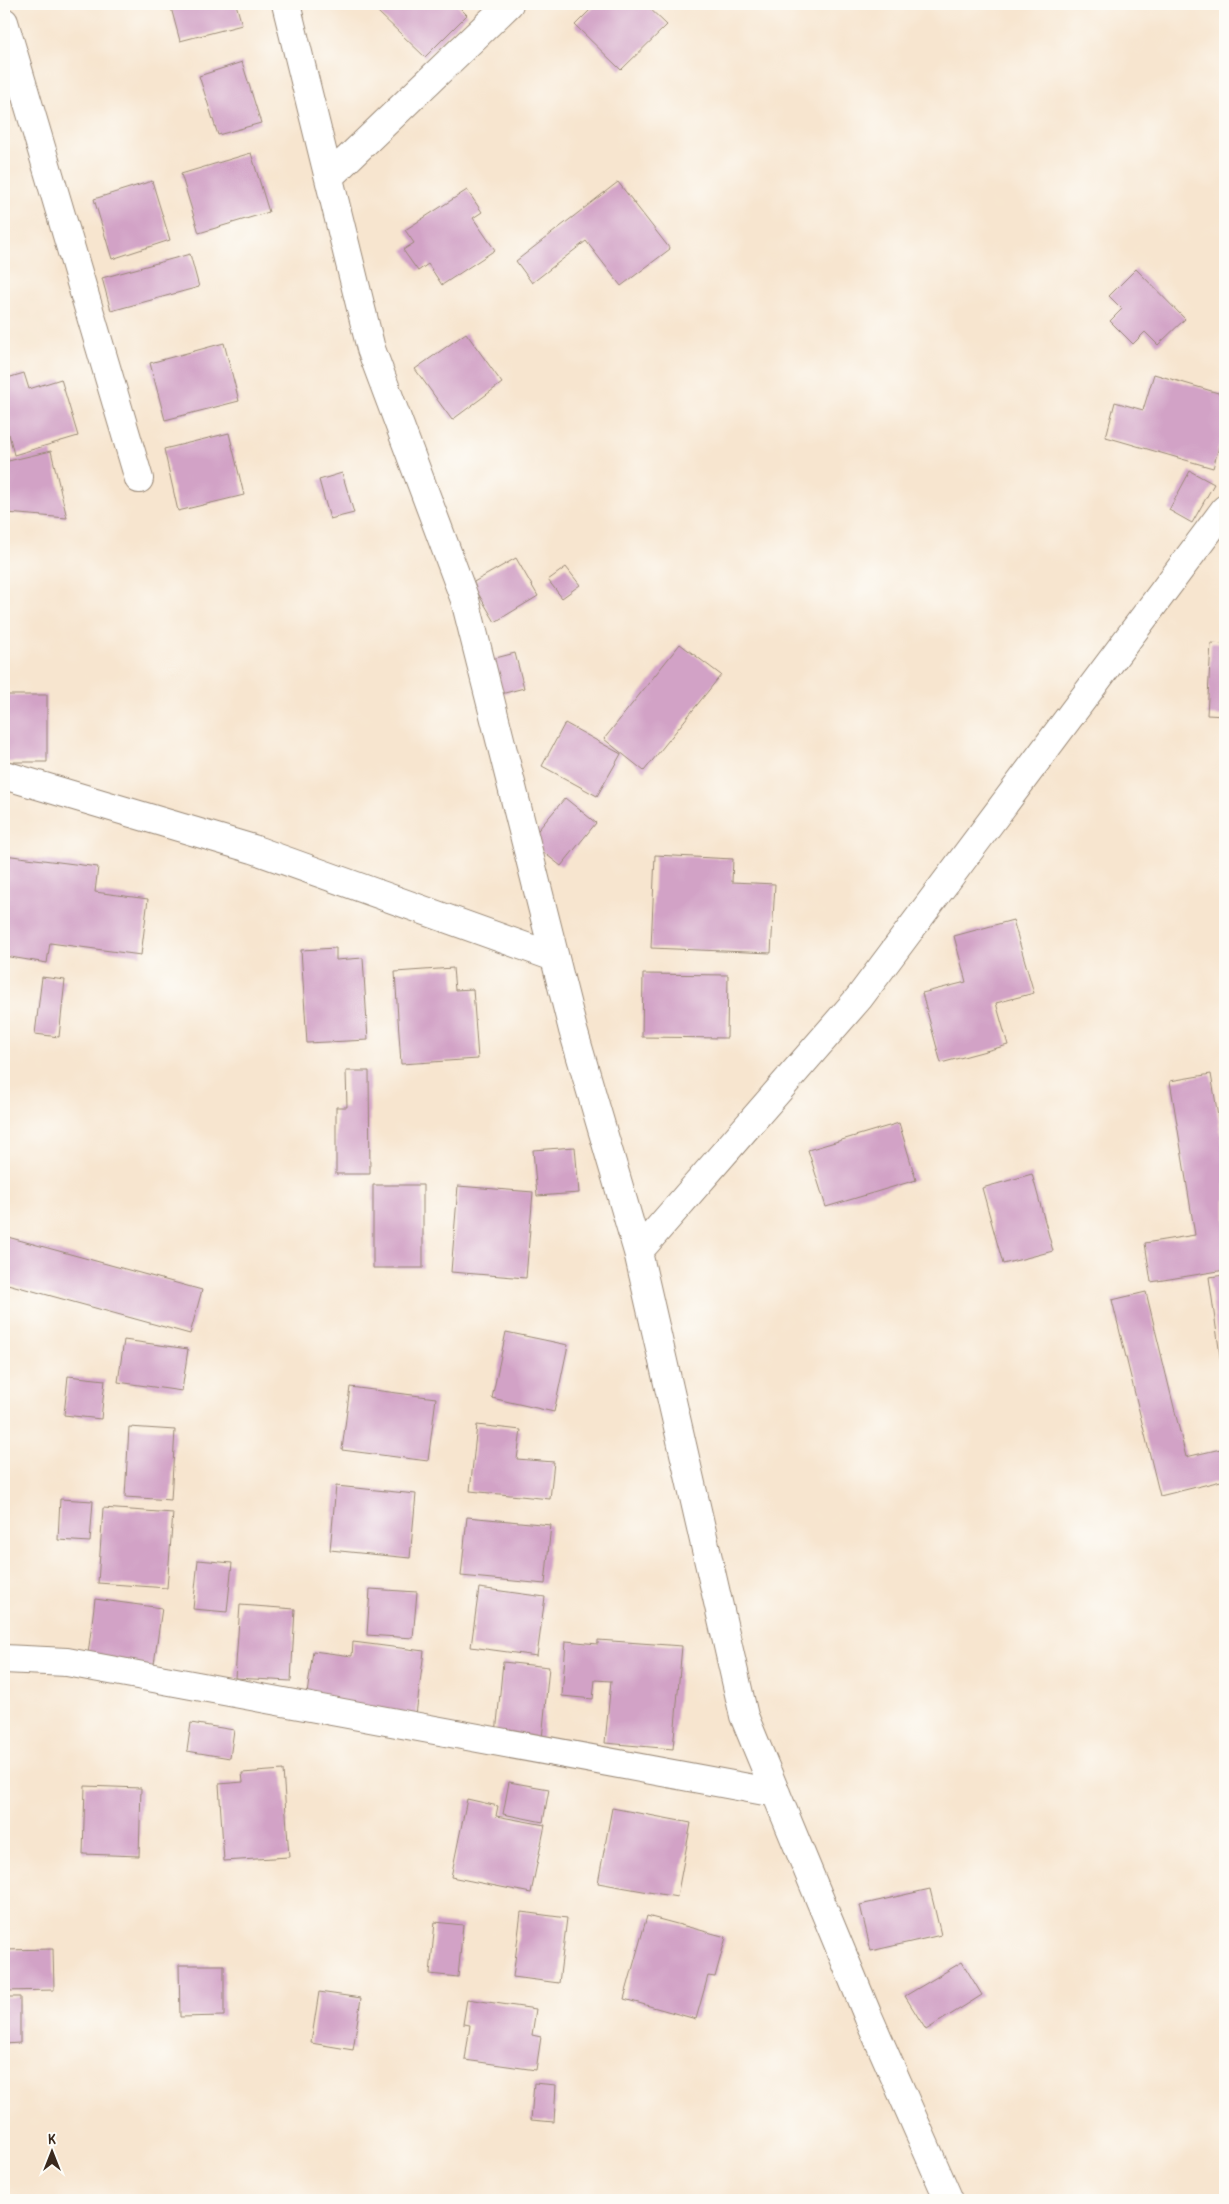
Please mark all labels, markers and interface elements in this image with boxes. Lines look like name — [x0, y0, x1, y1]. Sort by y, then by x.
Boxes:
north arrow — [28, 2126, 78, 2176]
text: K — [48, 2129, 56, 2148]

